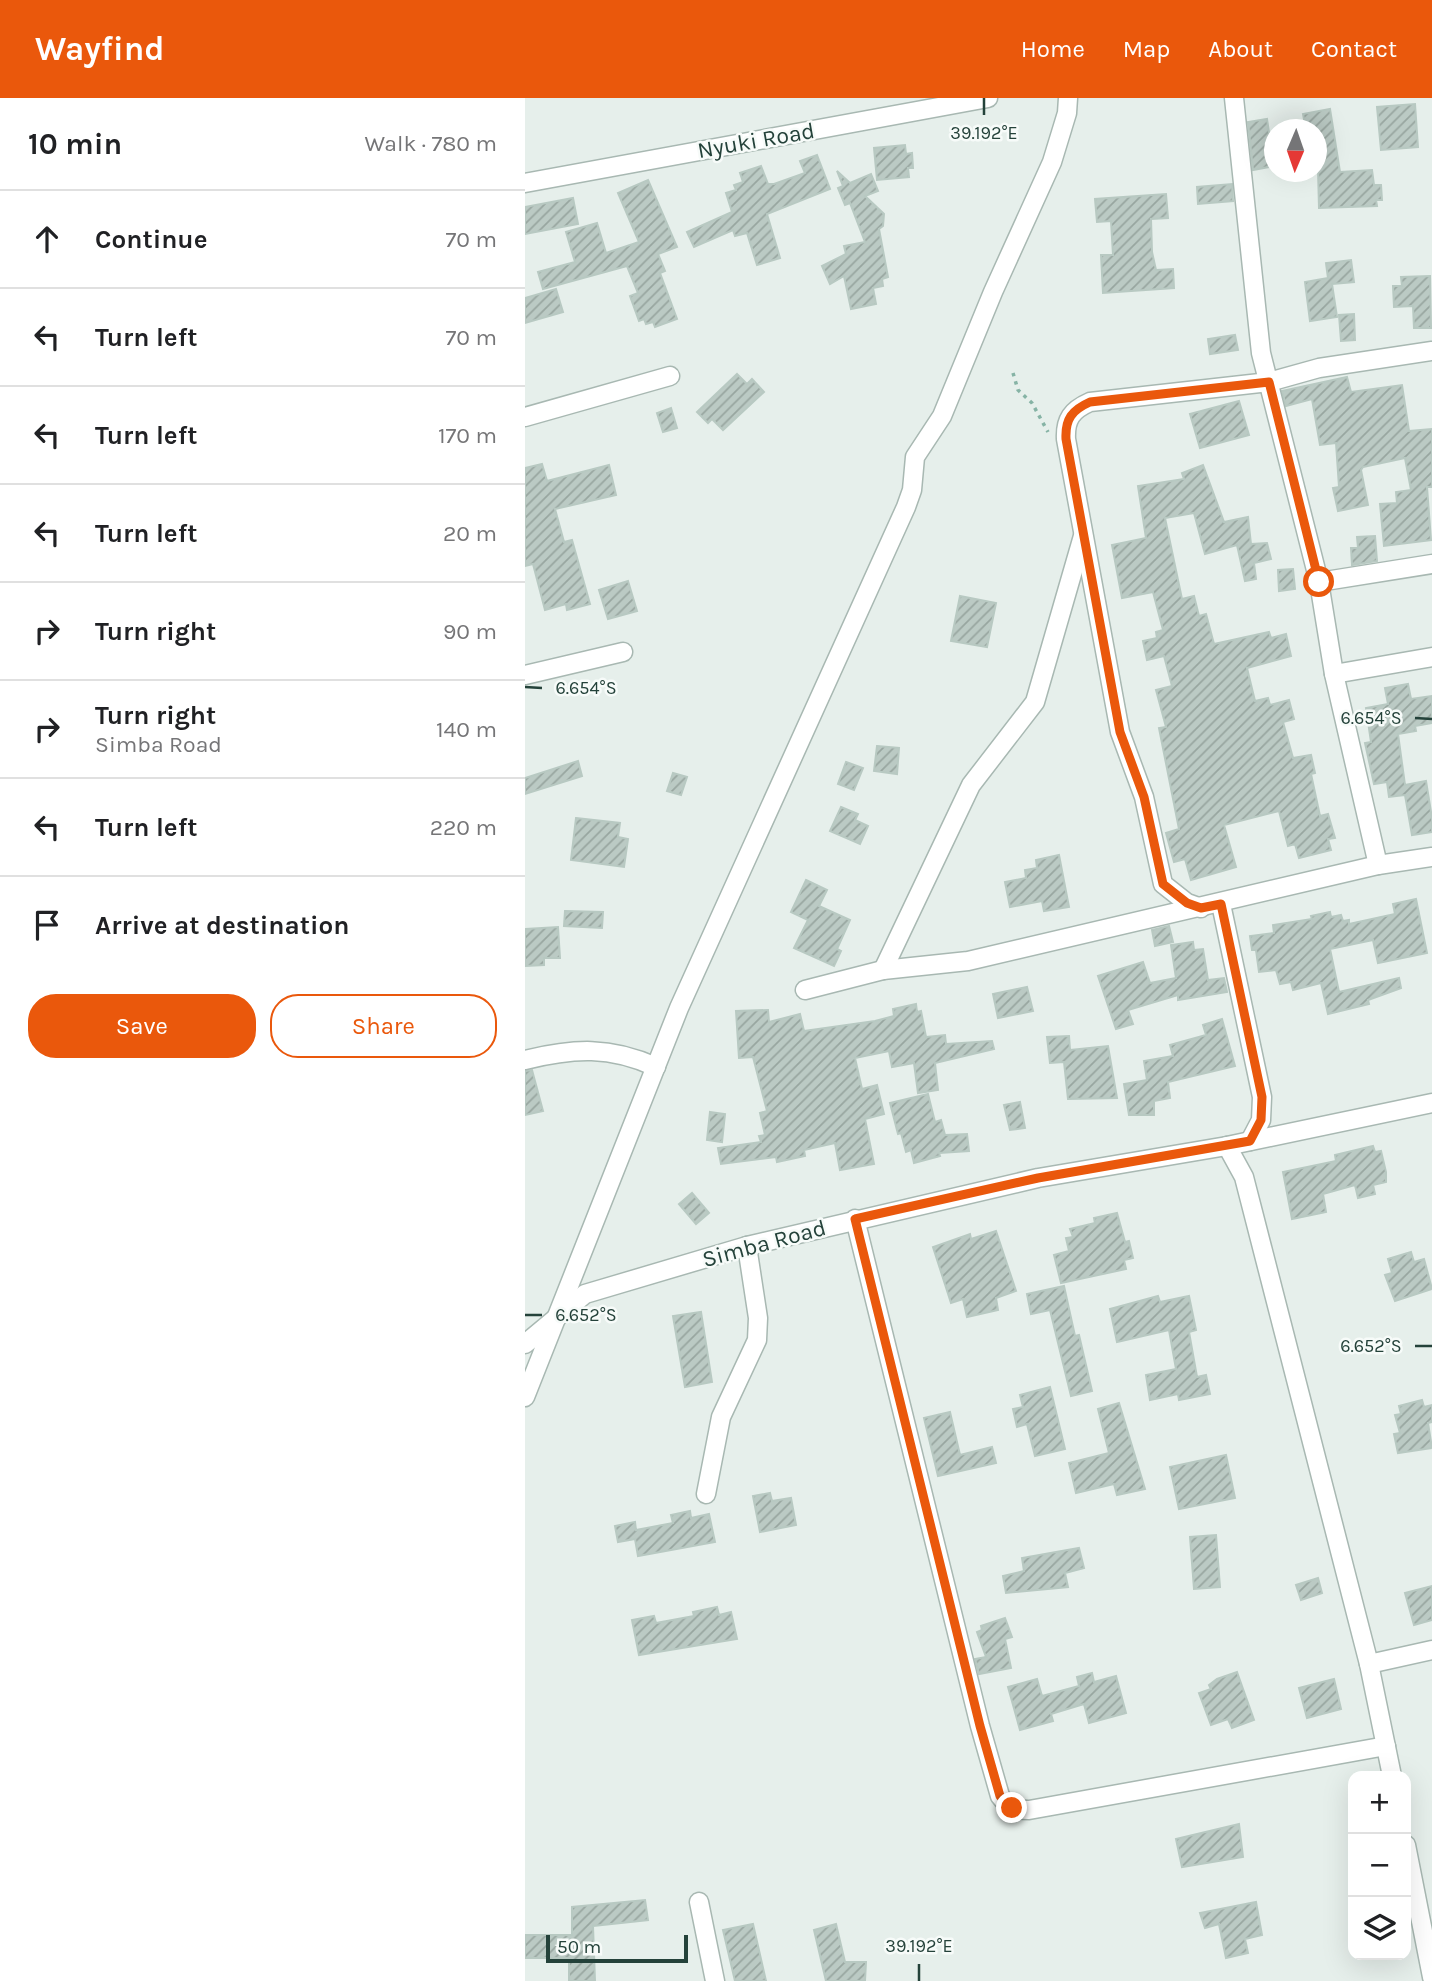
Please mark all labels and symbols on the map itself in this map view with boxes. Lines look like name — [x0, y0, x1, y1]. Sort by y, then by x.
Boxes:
street label: Nyuki Road — [695, 117, 817, 164]
north arrow — [1264, 119, 1327, 182]
text: 39.192°E — [950, 122, 1018, 144]
route start — [1303, 566, 1334, 597]
text: 6.654°S — [555, 677, 617, 699]
text: 6.654°S — [1340, 707, 1402, 729]
street label: Simba Road — [699, 1214, 829, 1273]
text: 6.652°S — [555, 1304, 617, 1326]
text: 6.652°S — [1340, 1335, 1402, 1357]
route end — [996, 1792, 1027, 1823]
scale bar — [546, 1932, 688, 1964]
text: 39.192°E — [885, 1935, 953, 1957]

